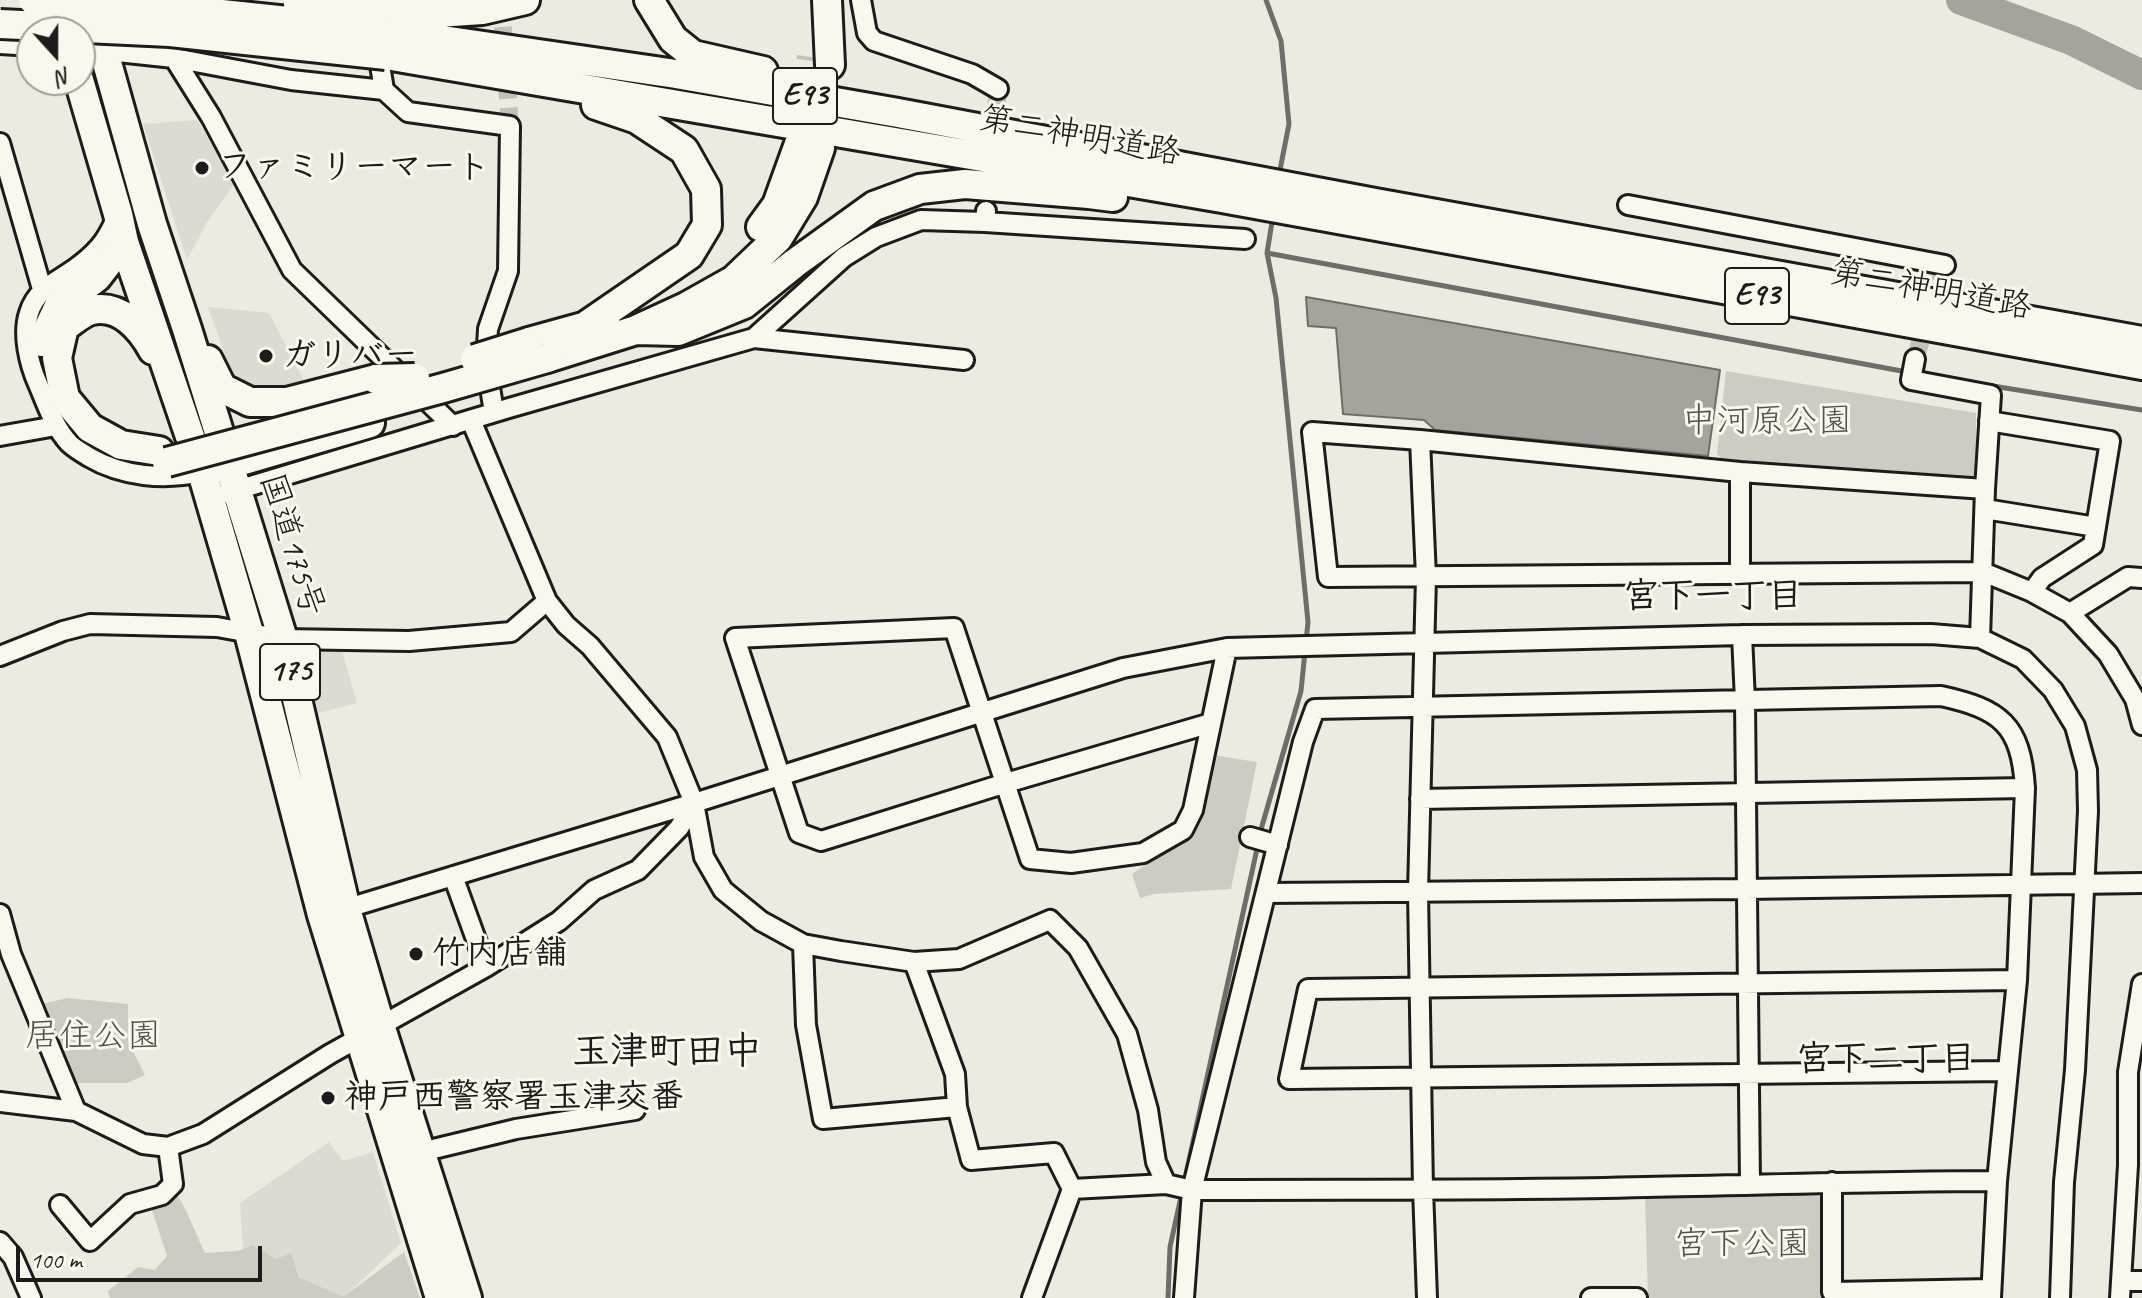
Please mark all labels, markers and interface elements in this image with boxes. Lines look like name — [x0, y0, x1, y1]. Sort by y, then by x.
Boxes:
north arrow — [16, 16, 96, 96]
text: N — [53, 61, 75, 92]
road number: E93 — [773, 68, 837, 124]
street label: 第二神明道路 — [976, 99, 1184, 175]
place label: ファミリーマート — [218, 148, 490, 188]
marker: ファミリーマート — [193, 159, 211, 177]
street label: 第二神明道路 — [1827, 253, 2035, 329]
road number: E93 — [1725, 268, 1789, 324]
place label: ガリバー — [282, 336, 418, 376]
marker: ガリバー — [257, 347, 275, 365]
park label: 中河原公園 — [1682, 402, 1852, 442]
street label: 国道175号 — [250, 468, 332, 622]
district label: 宮下一丁目 — [1623, 576, 1803, 620]
road number: 175 — [260, 644, 320, 700]
place label: 竹内店舗 — [432, 934, 568, 974]
marker: 竹内店舗 — [407, 945, 425, 963]
park label: 居住公園 — [25, 1017, 161, 1057]
district label: 玉津町田中 — [572, 1030, 762, 1076]
district label: 宮下二丁目 — [1796, 1039, 1976, 1083]
place label: 神戸西警察署玉津交番 — [344, 1078, 684, 1118]
marker: 神戸西警察署玉津交番 — [319, 1089, 337, 1107]
park label: 宮下公園 — [1674, 1225, 1810, 1265]
scale bar — [20, 1230, 266, 1280]
text: 100 m — [30, 1245, 82, 1275]

